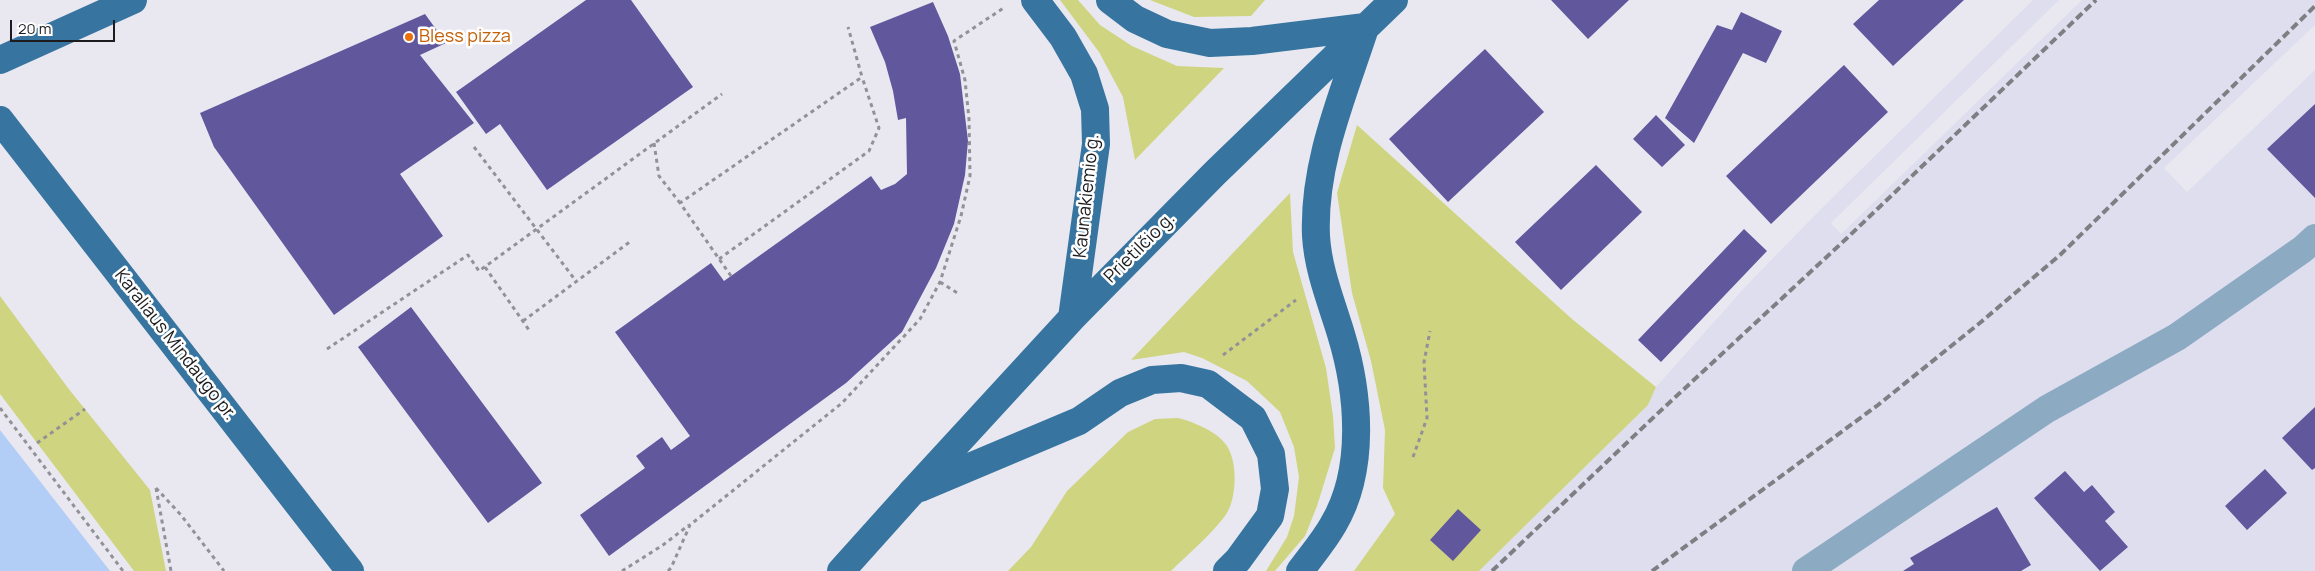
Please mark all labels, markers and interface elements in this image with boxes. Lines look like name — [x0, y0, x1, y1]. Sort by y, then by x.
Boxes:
scale bar — [12, 10, 118, 42]
text: 20 m — [18, 18, 51, 39]
place label: Bless pizza — [419, 26, 511, 48]
marker: Bless pizza — [403, 31, 415, 43]
street label: Kaunakiemio g. — [1070, 133, 1104, 259]
street label: Prietilčio g. — [1100, 208, 1180, 288]
street label: Karaliaus Mindaugo pr. — [109, 265, 241, 425]

